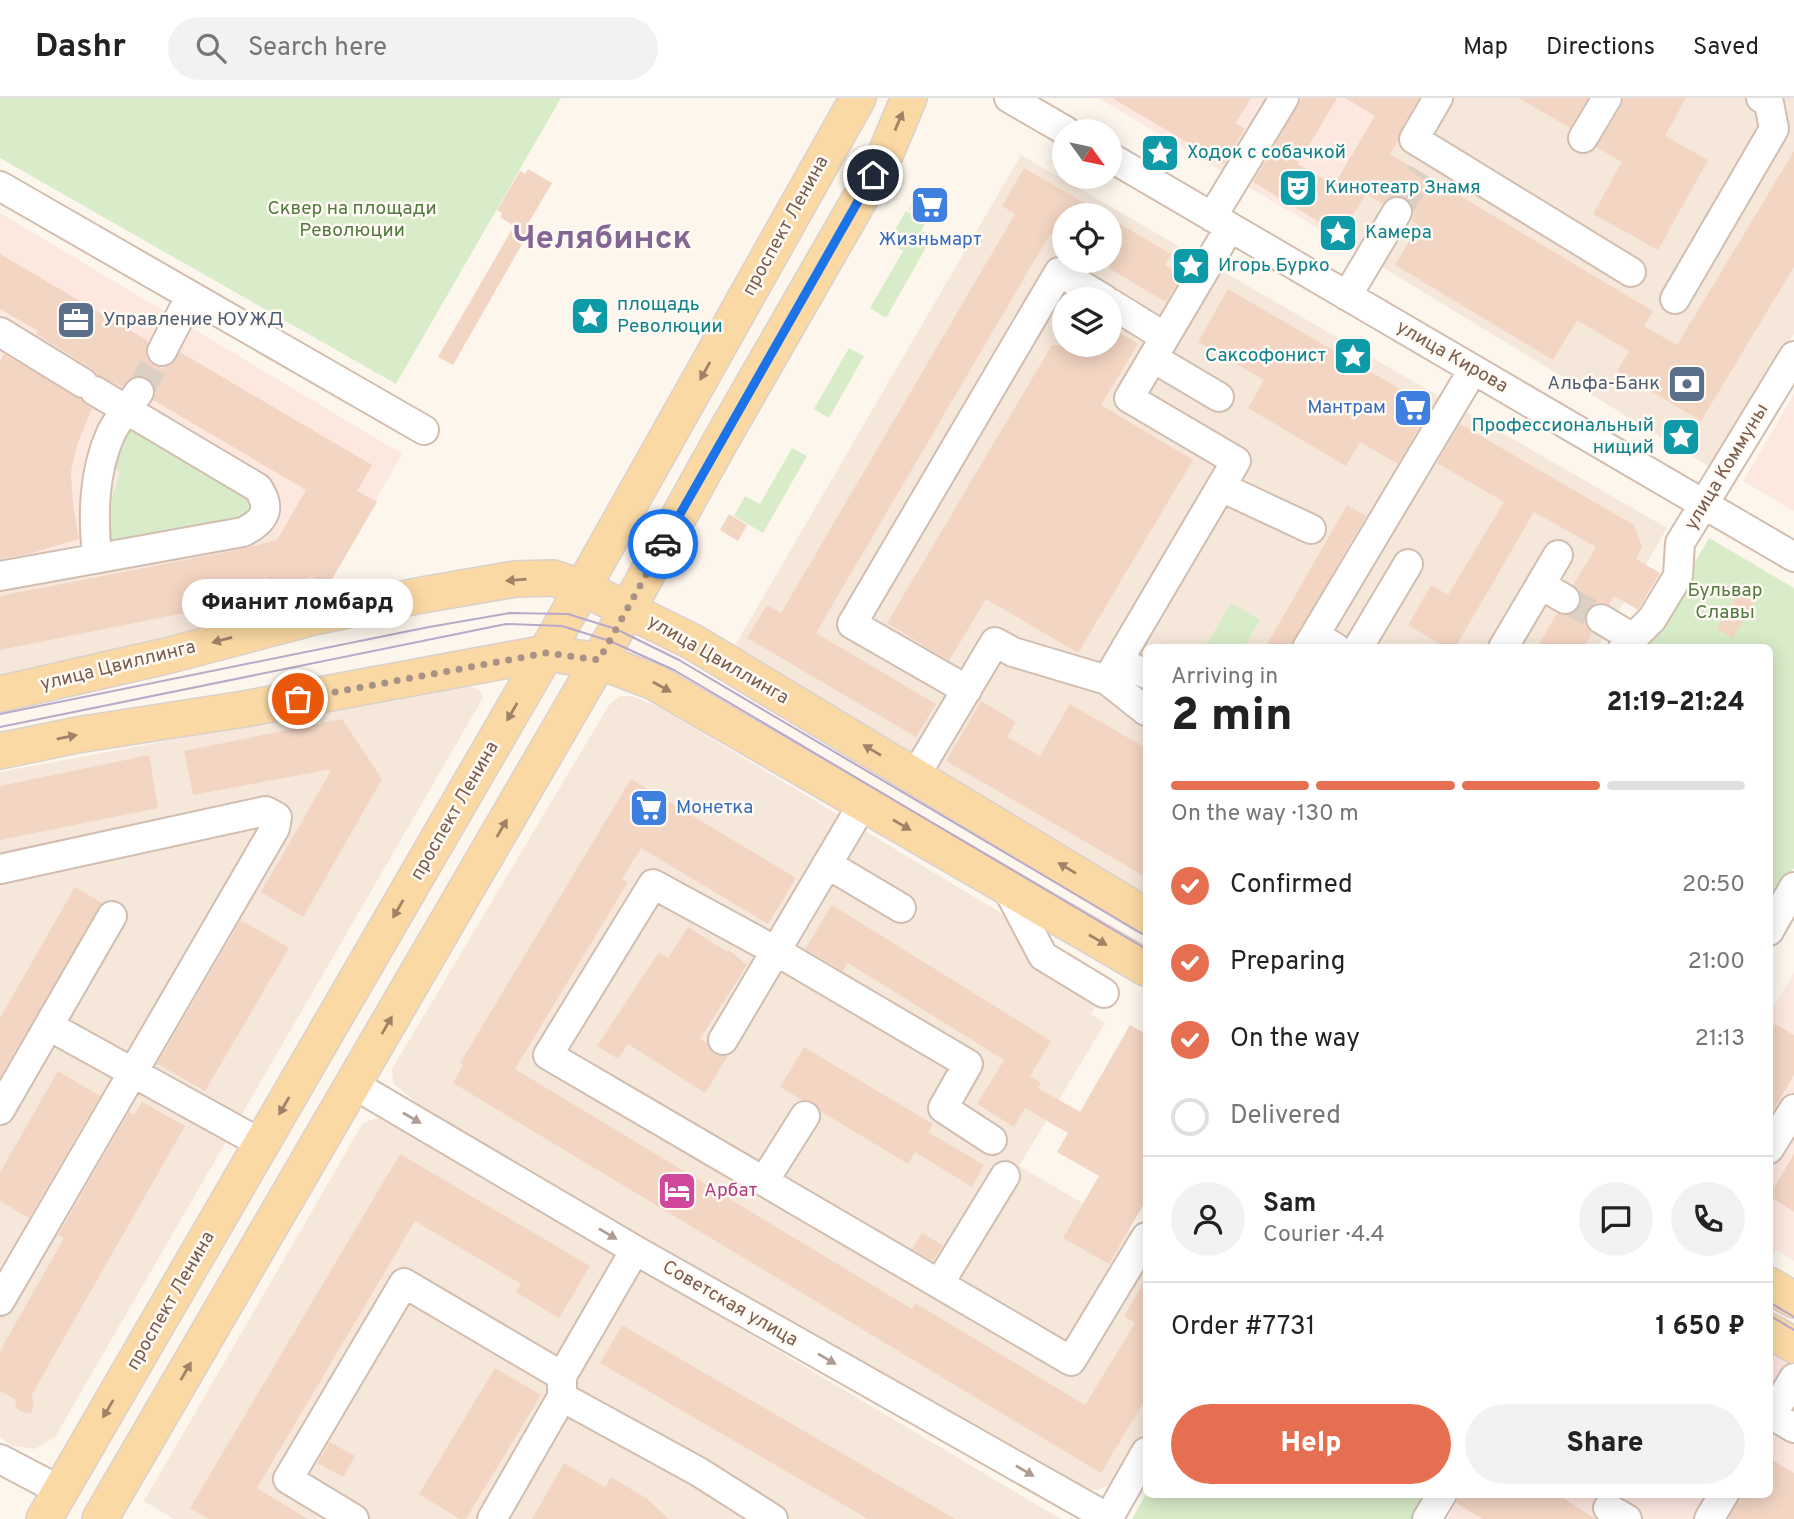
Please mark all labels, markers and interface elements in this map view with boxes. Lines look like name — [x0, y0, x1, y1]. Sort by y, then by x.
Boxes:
search box — [168, 17, 658, 80]
text: Dashr — [35, 27, 126, 69]
icon: search — [192, 29, 230, 67]
text: Search here — [248, 32, 387, 65]
text: Map — [1463, 33, 1508, 63]
text: Directions — [1546, 33, 1655, 63]
text: Saved — [1693, 33, 1759, 63]
one-way arrow — [894, 111, 905, 132]
north arrow — [1052, 119, 1122, 189]
map controls — [1052, 119, 1122, 357]
place icon: Ходок с собачкой — [1139, 132, 1181, 174]
place label: Ходок с собачкой — [1187, 141, 1346, 165]
pin — [843, 145, 903, 205]
street label: проспект Ленина — [738, 152, 834, 300]
icon: home — [854, 156, 892, 194]
theatre icon: Кинотеатр Знамя — [1277, 167, 1319, 209]
place label: Кинотеатр Знамя — [1325, 176, 1481, 200]
supermarket icon: Жизньмарт — [909, 184, 951, 226]
park label: Сквер на площади Революции — [267, 197, 437, 243]
button: locate — [1052, 203, 1122, 273]
place icon: Камера — [1317, 212, 1359, 254]
district label: Челябинск — [512, 219, 692, 261]
place label: Камера — [1365, 221, 1432, 245]
place label: Жизньмарт — [878, 228, 982, 252]
place icon: Игорь Бурко — [1170, 245, 1212, 287]
place label: Игорь Бурко — [1218, 254, 1330, 278]
button: layers — [1052, 287, 1122, 357]
place label: площадь Революции — [617, 293, 723, 339]
place icon: площадь Революции — [569, 295, 611, 337]
office icon: Управление ЮУЖД — [55, 299, 97, 341]
place label: Управление ЮУЖД — [103, 308, 284, 332]
street label: улица Кирова — [1392, 315, 1512, 399]
place icon: Саксофонист — [1332, 335, 1374, 377]
place label: Саксофонист — [1205, 344, 1326, 368]
one-way arrow — [699, 361, 711, 381]
bank icon: Альфа-Банк — [1666, 363, 1708, 405]
place label: Альфа-Банк — [1547, 372, 1660, 396]
supermarket icon: Мантрам — [1392, 387, 1434, 429]
place label: Мантрам — [1307, 396, 1386, 420]
street label: улица Коммуны — [1680, 399, 1774, 535]
place label: Профессиональный нищий — [1471, 414, 1654, 460]
place icon: Профессиональный нищий — [1660, 416, 1702, 458]
courier — [628, 509, 698, 579]
icon: car — [644, 525, 682, 563]
one-way arrow — [505, 575, 527, 586]
park label: Бульвар Славы — [1688, 579, 1762, 625]
callout: Фианит ломбард — [182, 580, 414, 629]
text: Фианит ломбард — [202, 589, 393, 618]
street label: улица Цвиллинга — [643, 610, 793, 710]
street label: улица Цвиллинга — [38, 635, 198, 697]
one-way arrow — [211, 636, 232, 646]
text: Arriving in — [1171, 663, 1278, 692]
pin — [268, 669, 328, 729]
icon: bag — [279, 680, 317, 718]
one-way arrow — [652, 681, 672, 693]
text: 21:19–21:24 — [1606, 687, 1745, 720]
text: 2 min — [1171, 688, 1293, 747]
one-way arrow — [506, 703, 518, 722]
one-way arrow — [56, 732, 78, 743]
street label: проспект Ленина — [405, 737, 505, 885]
one-way arrow — [863, 744, 882, 756]
supermarket icon: Монетка — [628, 787, 670, 829]
place label: Монетка — [676, 796, 753, 820]
text: On the way · 130 m — [1171, 800, 1359, 829]
one-way arrow — [496, 819, 508, 838]
one-way arrow — [892, 819, 911, 831]
one-way arrow — [1057, 861, 1076, 874]
icon: check — [1171, 867, 1209, 905]
text: Confirmed — [1230, 869, 1353, 902]
text: 20:50 — [1682, 871, 1745, 900]
one-way arrow — [392, 900, 404, 919]
one-way arrow — [1089, 933, 1108, 946]
icon: check — [1171, 944, 1209, 982]
text: Preparing — [1230, 946, 1345, 979]
text: 21:00 — [1688, 948, 1745, 977]
one-way arrow — [381, 1015, 393, 1034]
icon: check — [1171, 1021, 1209, 1059]
text: On the way — [1230, 1023, 1360, 1056]
text: 21:13 — [1695, 1025, 1745, 1054]
one-way arrow — [278, 1096, 290, 1116]
text: Delivered — [1230, 1100, 1341, 1133]
one-way arrow — [402, 1112, 421, 1125]
hotel icon: Арбат — [656, 1170, 698, 1212]
place label: Арбат — [704, 1179, 758, 1203]
button: person — [1171, 1182, 1245, 1256]
button: chat — [1579, 1182, 1653, 1256]
button: phone — [1671, 1182, 1745, 1256]
text: Sam — [1263, 1188, 1316, 1221]
text: Courier · 4.4 — [1263, 1221, 1385, 1250]
street label: проспект Ленина — [121, 1227, 221, 1375]
one-way arrow — [598, 1228, 617, 1240]
street label: Советская улица — [658, 1255, 802, 1353]
text: Order #7731 — [1171, 1311, 1315, 1344]
text: 1 650 ₽ — [1656, 1311, 1745, 1344]
one-way arrow — [817, 1353, 836, 1365]
one-way arrow — [180, 1361, 192, 1380]
one-way arrow — [102, 1399, 114, 1418]
button: Help — [1171, 1404, 1451, 1484]
button: Share — [1465, 1404, 1745, 1484]
one-way arrow — [1015, 1465, 1034, 1477]

